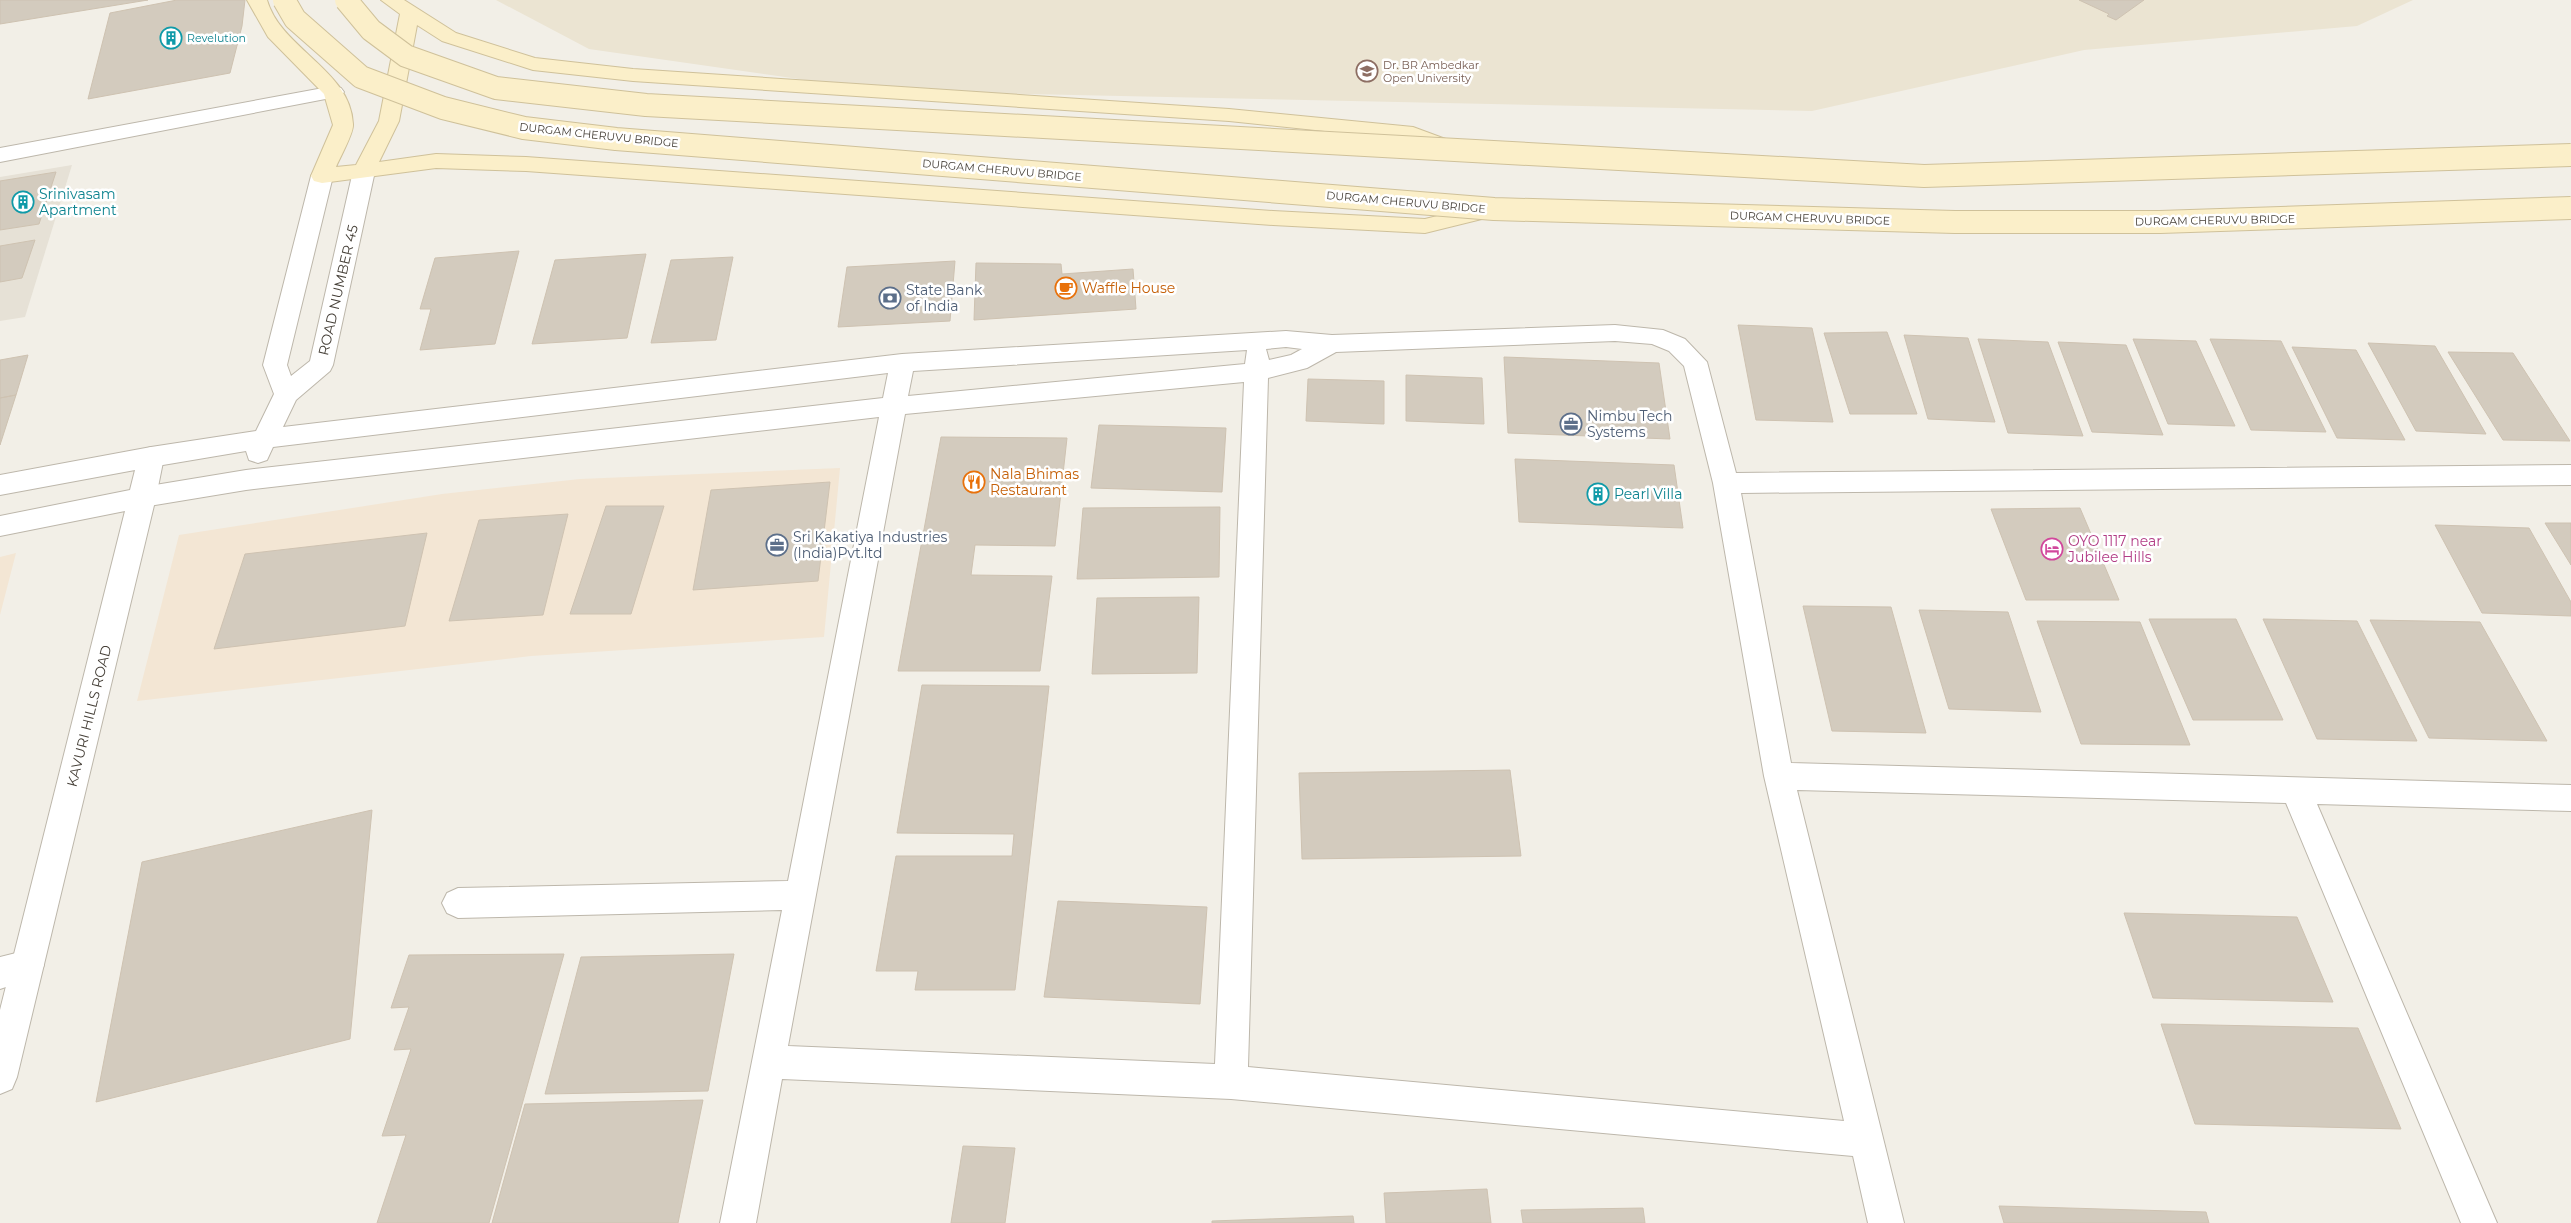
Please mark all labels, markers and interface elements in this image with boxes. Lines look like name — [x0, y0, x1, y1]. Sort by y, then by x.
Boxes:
building icon: Revelution — [159, 26, 183, 50]
place label: Revelution — [187, 31, 246, 45]
place label: Dr. BR Ambedkar Open University — [1383, 58, 1479, 85]
school or university icon: Dr. BR Ambedkar Open University — [1355, 59, 1379, 83]
street label: DURGAM CHERUVU BRIDGE — [519, 120, 679, 150]
street label: DURGAM CHERUVU BRIDGE — [922, 156, 1082, 184]
place label: Srinivasam Apartment — [39, 185, 117, 219]
street label: DURGAM CHERUVU BRIDGE — [1326, 188, 1486, 216]
building icon: Srinivasam Apartment — [11, 190, 35, 214]
street label: DURGAM CHERUVU BRIDGE — [1730, 208, 1890, 228]
street label: DURGAM CHERUVU BRIDGE — [2135, 212, 2295, 228]
street label: ROAD NUMBER 45 — [314, 223, 362, 357]
cafe icon: Waffle House — [1054, 276, 1078, 300]
place label: Waffle House — [1082, 279, 1175, 297]
place label: State Bank of India — [906, 281, 983, 315]
bank icon: State Bank of India — [878, 286, 902, 310]
place label: Nimbu Tech Systems — [1587, 407, 1673, 441]
office icon: Nimbu Tech Systems — [1559, 412, 1583, 436]
place label: Nala Bhimas Restaurant — [990, 465, 1079, 499]
restaurant icon: Nala Bhimas Restaurant — [962, 470, 986, 494]
building icon: Pearl Villa — [1586, 482, 1610, 506]
place label: Pearl Villa — [1614, 485, 1682, 503]
place label: Sri Kakatiya Industries (India)Pvt.ltd — [793, 528, 948, 562]
place label: OYO 1117 near Jubilee Hills — [2067, 532, 2162, 566]
office icon: Sri Kakatiya Industries (India)Pvt.ltd — [765, 533, 789, 557]
hotel icon: OYO 1117 near Jubilee Hills — [2040, 537, 2064, 561]
street label: KAVURI HILLS ROAD — [63, 643, 115, 789]

